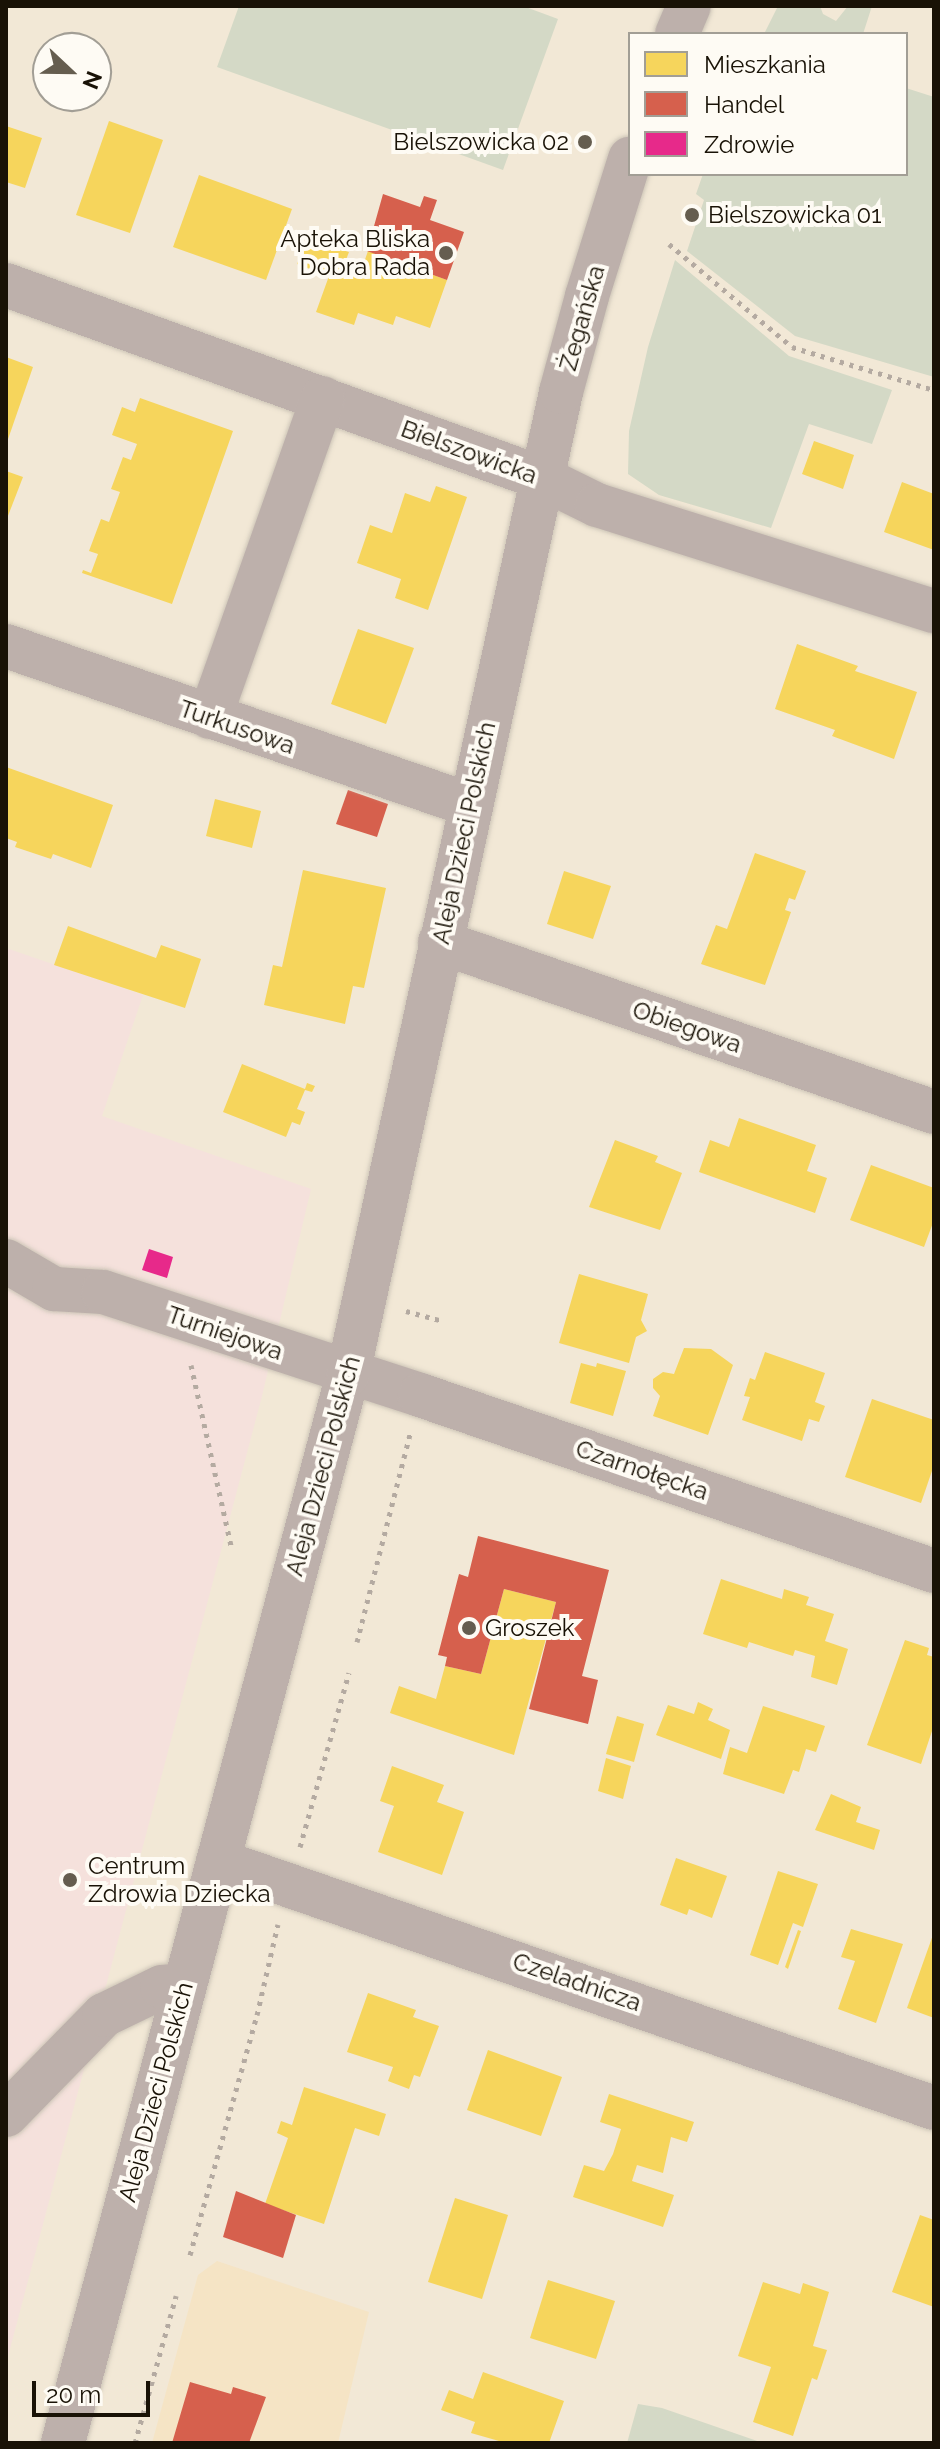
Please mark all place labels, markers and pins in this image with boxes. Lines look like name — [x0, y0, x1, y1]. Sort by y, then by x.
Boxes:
place label: Bielszowicka 02 — [393, 128, 569, 156]
marker: Bielszowicka 02 — [576, 133, 594, 151]
place label: Bielszowicka 01 — [708, 201, 882, 229]
marker: Bielszowicka 01 — [683, 206, 701, 224]
place label: Apteka Bliska Dobra Rada — [280, 225, 430, 281]
marker: Apteka Bliska Dobra Rada — [437, 244, 455, 262]
place label: Groszek — [485, 1614, 574, 1642]
marker: Groszek — [460, 1619, 478, 1637]
place label: Centrum Zdrowia Dziecka — [88, 1852, 271, 1908]
marker: Centrum Zdrowia Dziecka — [59, 1869, 81, 1891]

